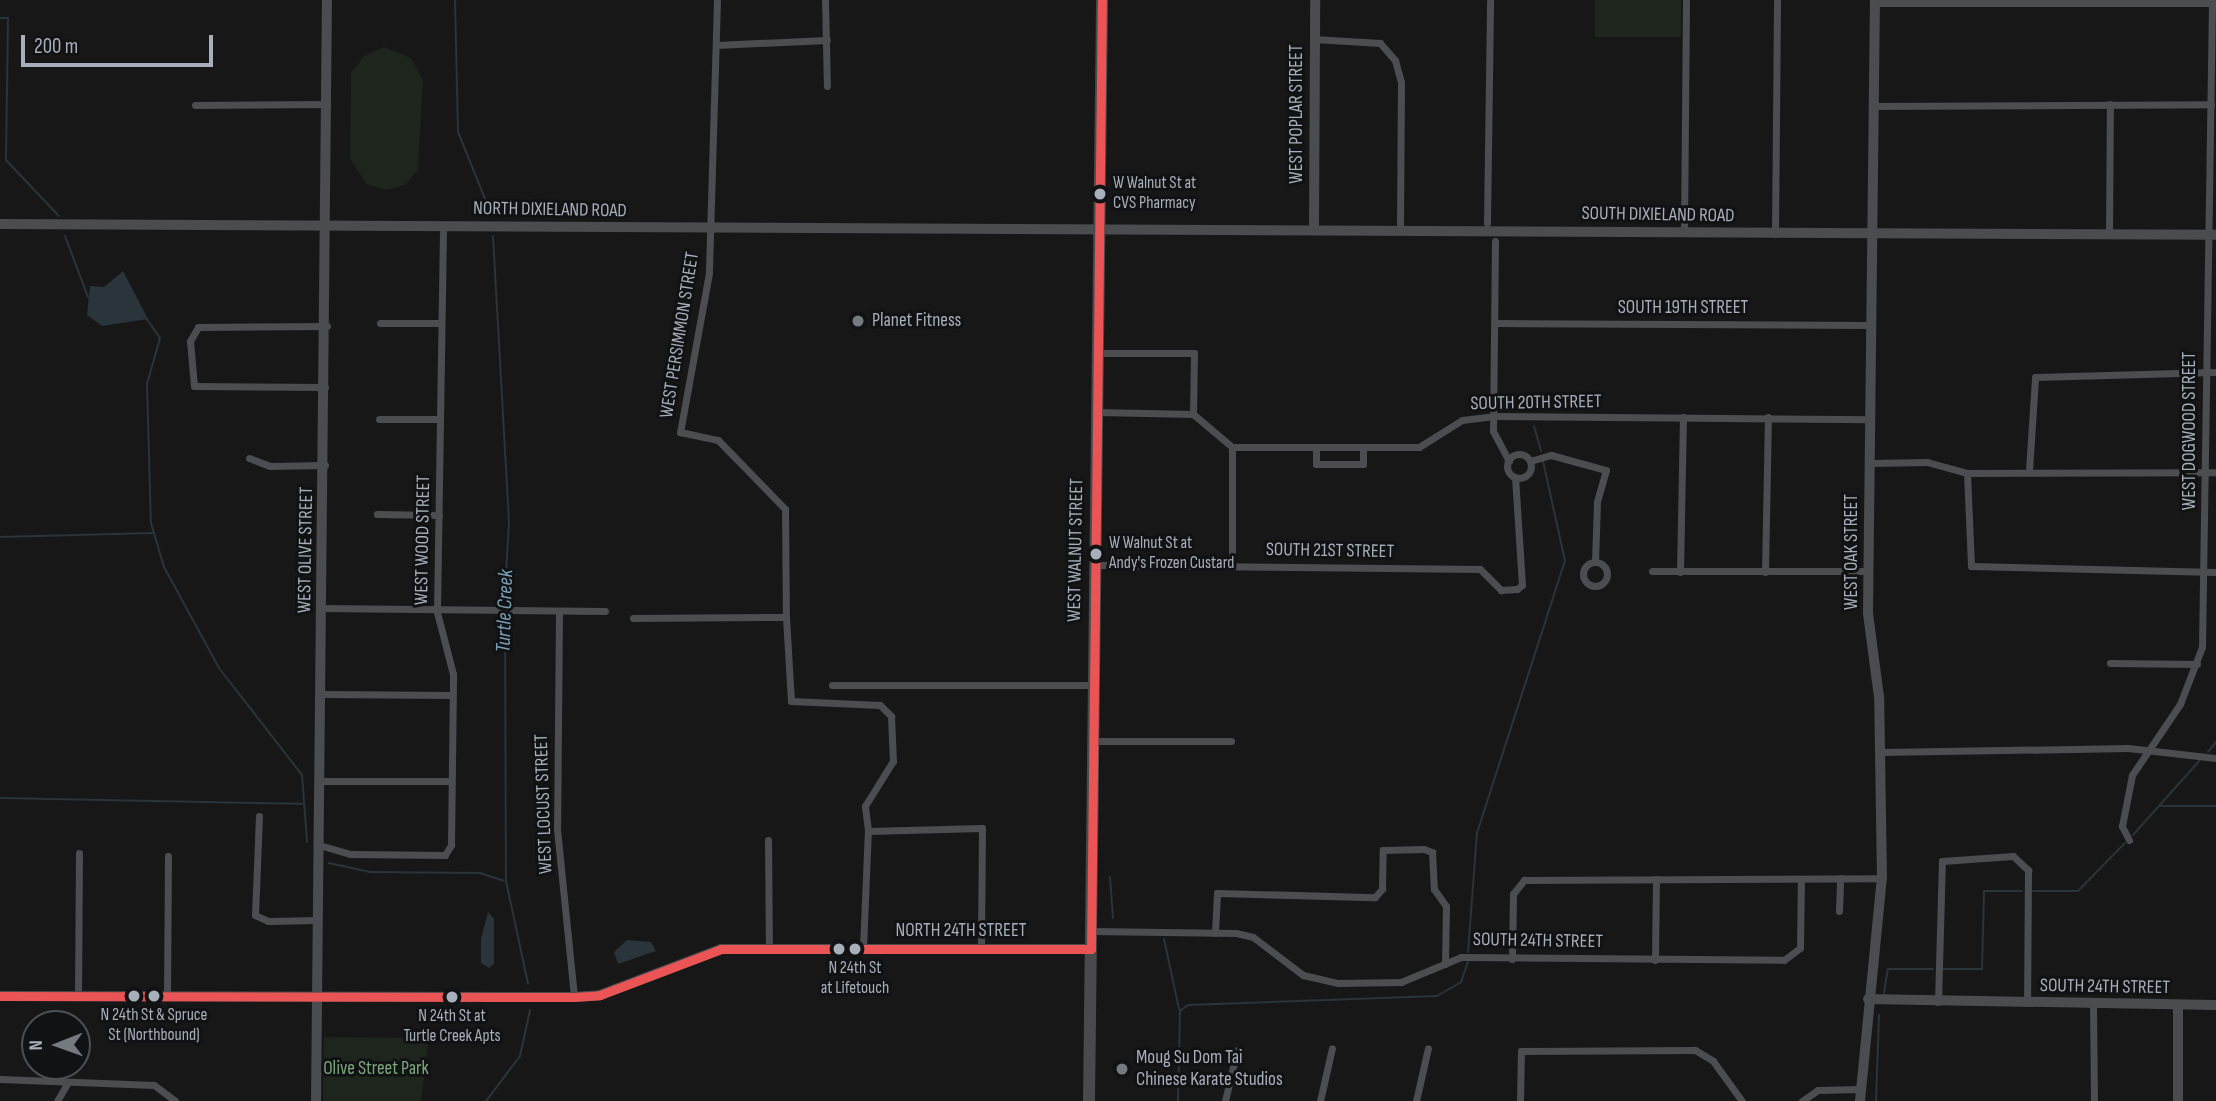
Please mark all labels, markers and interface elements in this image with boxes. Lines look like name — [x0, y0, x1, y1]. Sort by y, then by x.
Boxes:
scale bar — [24, 21, 217, 65]
text: 200 m — [34, 34, 78, 59]
street label: WEST POPLAR STREET — [1286, 44, 1308, 184]
place label: W Walnut St at CVS Pharmacy — [1113, 174, 1196, 214]
marker: W Walnut St at CVS Pharmacy — [1093, 187, 1107, 201]
street label: NORTH DIXIELAND ROAD — [473, 197, 627, 223]
street label: SOUTH DIXIELAND ROAD — [1581, 202, 1735, 228]
street label: WEST PERSIMMON STREET — [656, 250, 704, 420]
street label: SOUTH 19TH STREET — [1618, 297, 1748, 319]
place label: Planet Fitness — [872, 310, 961, 332]
marker: Planet Fitness — [850, 313, 866, 329]
street label: WEST DOGWOOD STREET — [2179, 352, 2201, 510]
street label: SOUTH 20TH STREET — [1470, 390, 1602, 416]
street label: WEST WOOD STREET — [410, 475, 436, 605]
street label: WEST WALNUT STREET — [1063, 478, 1089, 622]
street label: WEST OLIVE STREET — [293, 487, 319, 613]
street label: WEST OAK STREET — [1841, 494, 1863, 610]
place label: W Walnut St at Andy's Frozen Custard — [1109, 534, 1234, 574]
street label: SOUTH 21ST STREET — [1266, 538, 1394, 564]
marker: W Walnut St at Andy's Frozen Custard — [1089, 547, 1103, 561]
water label: Turtle Creek — [491, 569, 519, 653]
street label: WEST LOCUST STREET — [530, 734, 558, 874]
street label: NORTH 24TH STREET — [896, 920, 1026, 942]
street label: SOUTH 24TH STREET — [1473, 928, 1603, 954]
unlabelled marker — [832, 942, 846, 956]
marker: N 24th St at Lifetouch — [848, 942, 862, 956]
place label: N 24th St at Lifetouch — [821, 959, 889, 999]
street label: SOUTH 24TH STREET — [2040, 974, 2170, 1000]
unlabelled marker — [127, 989, 141, 1003]
marker: N 24th St & Spruce St (Northbound) — [147, 989, 161, 1003]
marker: N 24th St at Turtle Creek Apts — [445, 990, 459, 1004]
place label: N 24th St & Spruce St (Northbound) — [101, 1006, 207, 1046]
place label: N 24th St at Turtle Creek Apts — [403, 1007, 501, 1047]
north arrow — [21, 1010, 91, 1080]
text: N — [25, 1040, 48, 1051]
place label: Moug Su Dom Tai Chinese Karate Studios — [1136, 1047, 1283, 1091]
park label: Olive Street Park — [323, 1058, 429, 1080]
marker: Moug Su Dom Tai Chinese Karate Studios — [1114, 1061, 1130, 1077]

